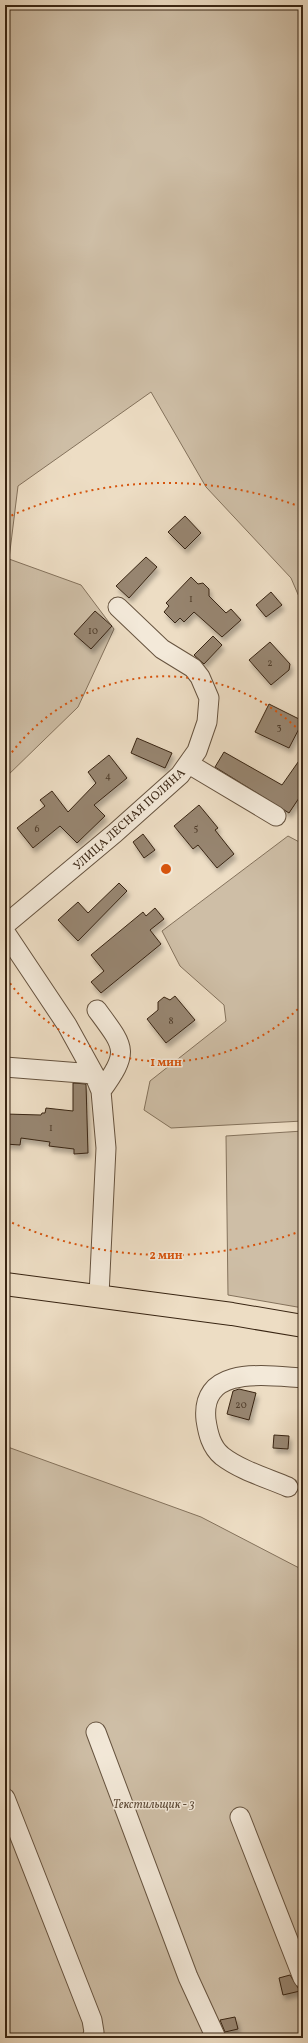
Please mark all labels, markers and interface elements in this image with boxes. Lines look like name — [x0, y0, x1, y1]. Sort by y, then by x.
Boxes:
house number: 1 — [189, 592, 193, 606]
house number: 10 — [88, 624, 98, 638]
house number: 2 — [267, 656, 273, 670]
house number: 3 — [276, 720, 282, 734]
street label: УЛИЦА ЛЕСНАЯ ПОЛЯНА — [70, 765, 189, 874]
house number: 4 — [105, 769, 111, 783]
house number: 5 — [194, 821, 199, 835]
house number: 6 — [34, 822, 40, 836]
centre of rings — [159, 862, 173, 876]
house number: 8 — [168, 1014, 174, 1028]
text: 1 мин — [150, 1055, 182, 1071]
house number: 1 — [49, 1121, 53, 1135]
text: 2 мин — [149, 1248, 183, 1264]
house number: 20 — [235, 1398, 247, 1412]
park label: Текстильщик - 3 — [113, 1797, 195, 1813]

